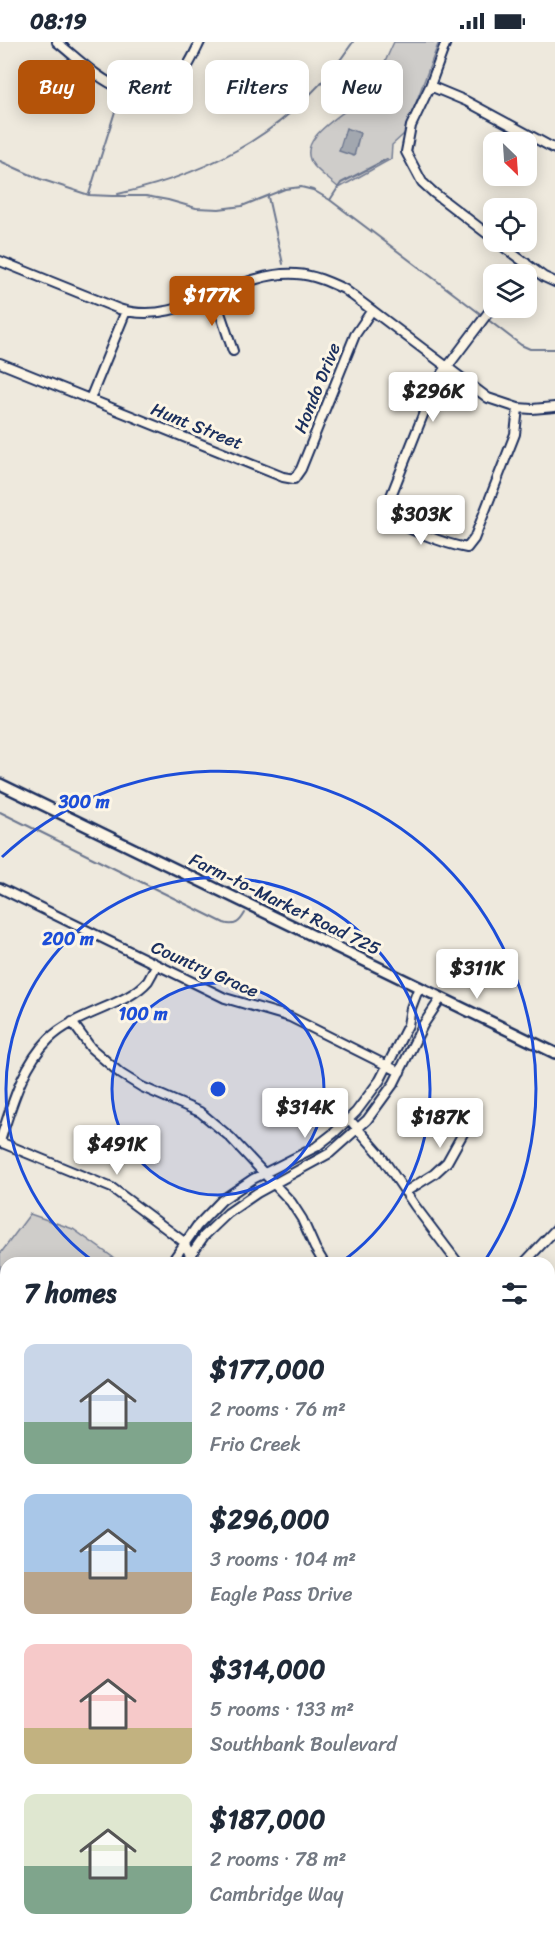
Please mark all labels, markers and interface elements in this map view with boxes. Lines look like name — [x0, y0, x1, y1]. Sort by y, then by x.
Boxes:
text: 08:19 — [30, 2, 87, 41]
chip: Buy — [18, 60, 95, 114]
chip: Rent — [107, 60, 193, 114]
chip: Filters — [205, 60, 309, 114]
chip: New — [321, 60, 403, 114]
north arrow — [483, 132, 537, 186]
map controls — [483, 132, 537, 318]
button: locate — [483, 198, 537, 252]
button: layers — [483, 264, 537, 318]
pin: $177K — [170, 276, 254, 327]
text: $177K — [183, 278, 241, 313]
street label: Hondo Drive — [284, 338, 350, 438]
pin: $296K — [391, 372, 475, 423]
text: $296K — [403, 374, 463, 409]
street label: Hunt Street — [146, 393, 248, 459]
pin: $303K — [379, 495, 463, 546]
text: $303K — [391, 497, 451, 532]
text: 300 m — [57, 786, 110, 818]
street label: Farm-to-Market Road 725 — [184, 844, 386, 964]
text: 200 m — [41, 923, 94, 955]
street label: Country Grace — [146, 931, 264, 1007]
pin: $311K — [435, 949, 519, 1000]
text: $311K — [450, 951, 504, 986]
text: 100 m — [119, 998, 168, 1030]
centre of rings — [208, 1079, 228, 1099]
pin: $314K — [263, 1088, 347, 1139]
text: $314K — [276, 1090, 334, 1125]
pin: $187K — [398, 1098, 482, 1149]
text: $187K — [411, 1100, 469, 1135]
pin: $491K — [75, 1125, 159, 1176]
text: $491K — [88, 1127, 146, 1162]
text: 7 homes — [24, 1270, 116, 1316]
icon: filters — [498, 1277, 531, 1310]
text: $177,000 — [210, 1346, 325, 1392]
icon: home — [72, 1368, 144, 1440]
text: 2 rooms · 76 m² — [210, 1392, 346, 1427]
text: Frio Creek — [210, 1427, 301, 1462]
text: $296,000 — [210, 1496, 330, 1542]
icon: home — [72, 1518, 144, 1590]
text: 3 rooms · 104 m² — [210, 1542, 356, 1577]
text: Eagle Pass Drive — [210, 1577, 352, 1612]
text: $314,000 — [210, 1646, 325, 1692]
icon: home — [72, 1668, 144, 1740]
text: 5 rooms · 133 m² — [210, 1692, 354, 1727]
text: Southbank Boulevard — [210, 1727, 397, 1762]
text: $187,000 — [210, 1796, 325, 1842]
icon: home — [72, 1818, 144, 1890]
text: 2 rooms · 78 m² — [210, 1842, 346, 1877]
text: Cambridge Way — [210, 1877, 343, 1912]

